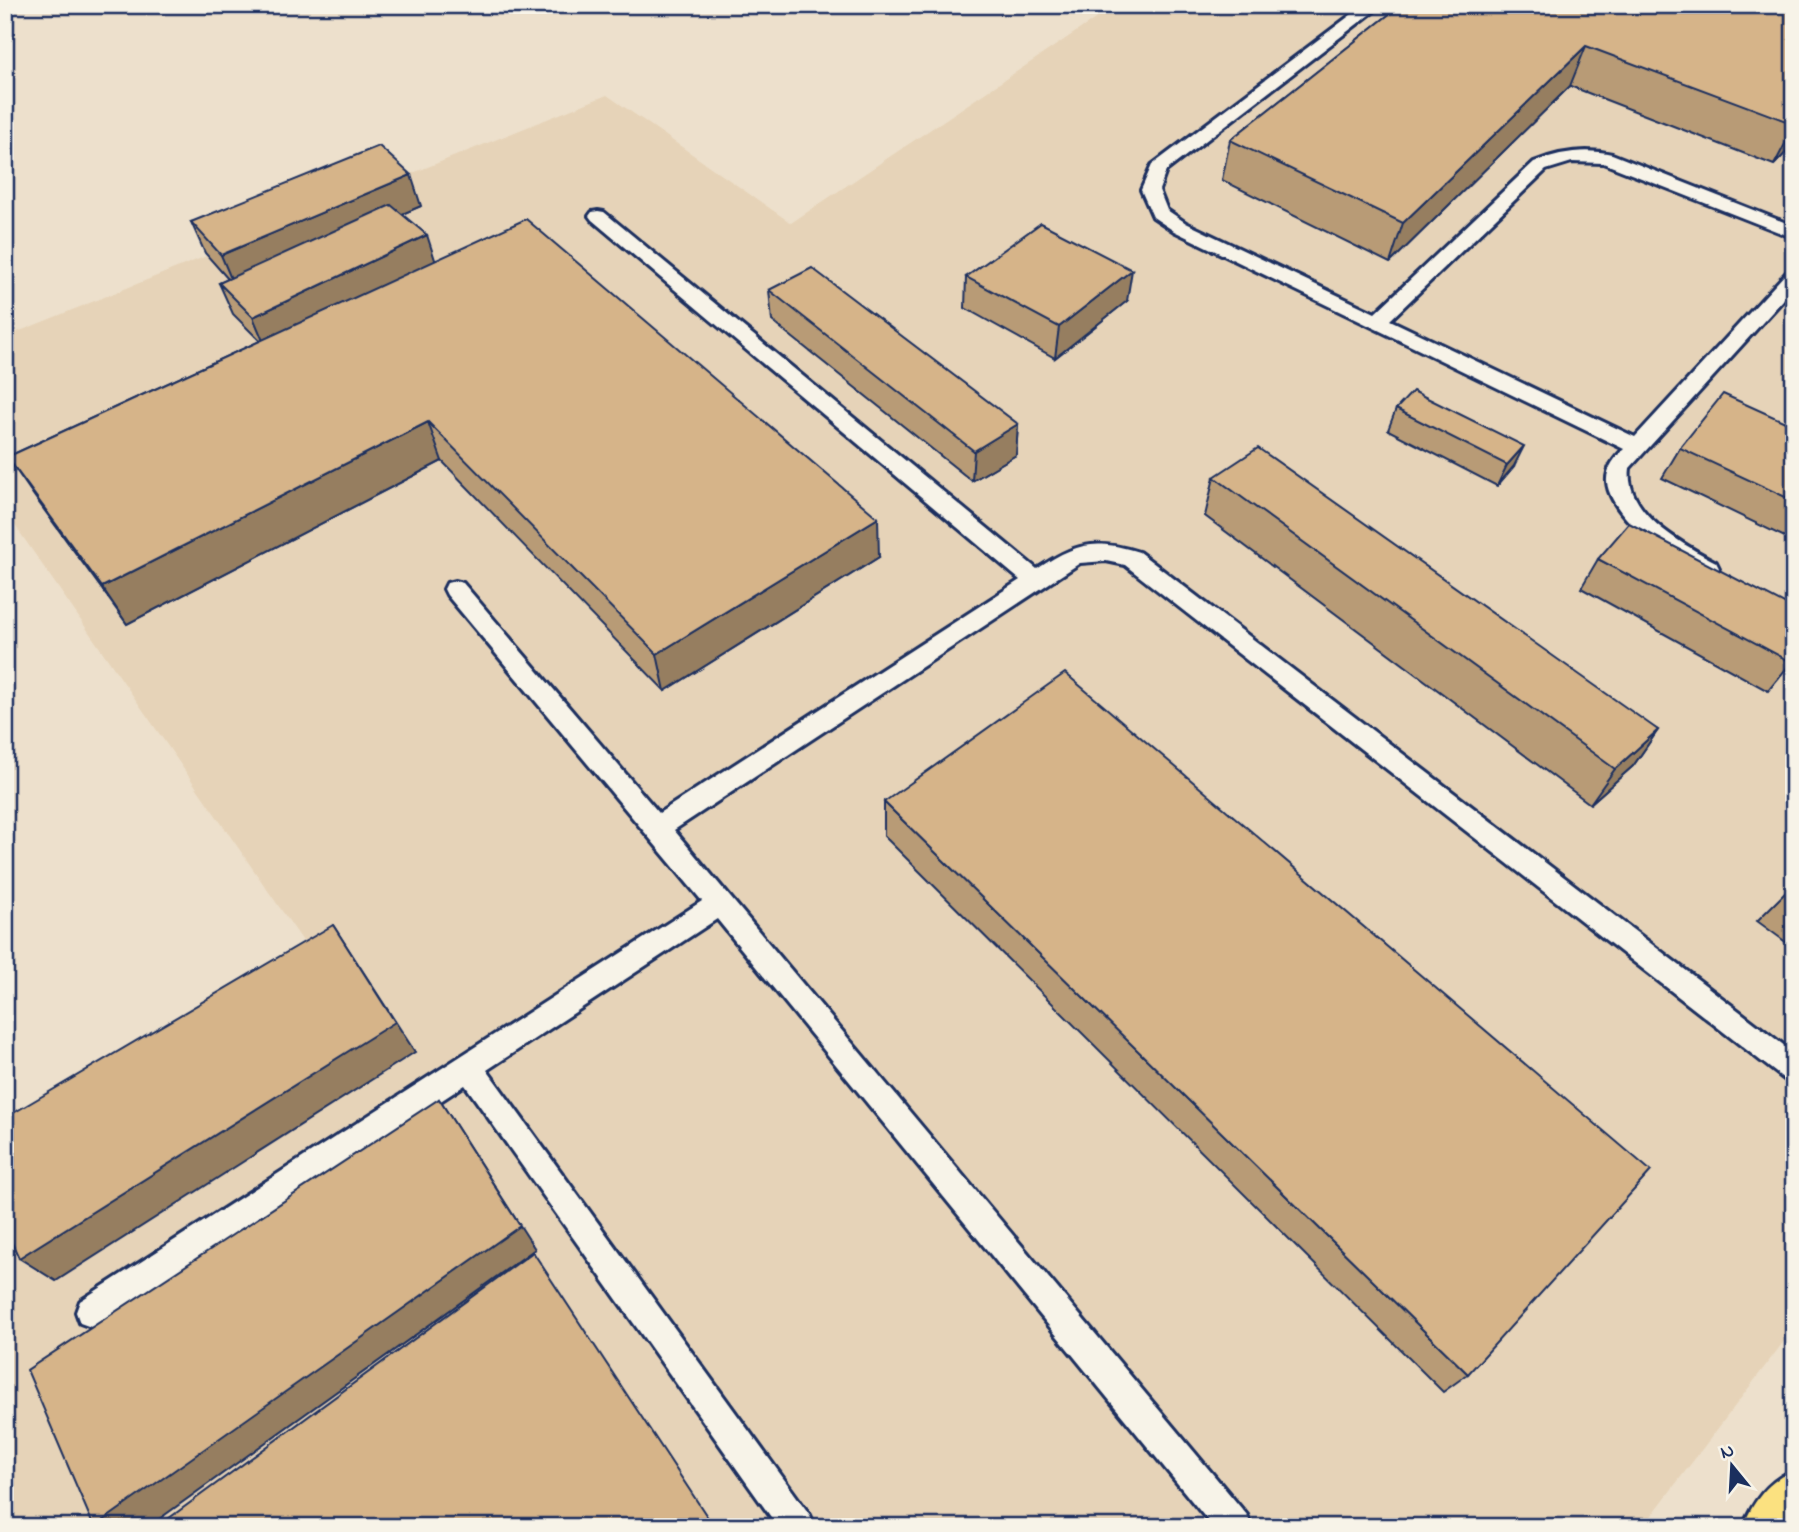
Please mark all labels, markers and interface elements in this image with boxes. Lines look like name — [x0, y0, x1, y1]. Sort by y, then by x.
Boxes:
north arrow — [1698, 1430, 1768, 1500]
text: N — [1717, 1437, 1738, 1467]

